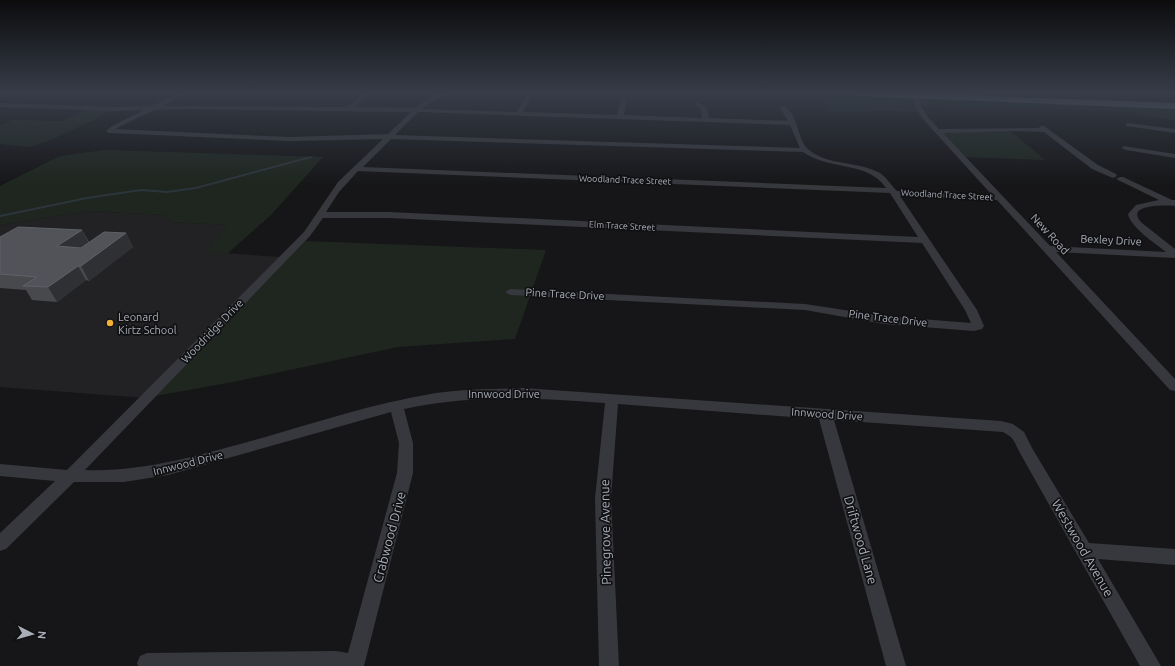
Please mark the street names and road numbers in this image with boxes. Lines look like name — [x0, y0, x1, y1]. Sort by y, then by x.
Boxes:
street label: Woodland Trace Street — [579, 173, 672, 187]
street label: Woodland Trace Street — [901, 188, 994, 202]
street label: New Road — [1028, 211, 1072, 257]
street label: Elm Trace Street — [589, 219, 656, 233]
street label: Bexley Drive — [1080, 232, 1142, 248]
street label: Pine Trace Drive — [525, 286, 605, 302]
street label: Woodridge Drive — [179, 297, 245, 365]
street label: Pine Trace Drive — [848, 307, 928, 329]
street label: Innwood Drive — [468, 388, 540, 400]
street label: Innwood Drive — [791, 406, 863, 422]
street label: Innwood Drive — [152, 449, 224, 477]
street label: Pinegrove Avenue — [597, 479, 613, 585]
street label: Crabwood Drive — [370, 490, 408, 584]
street label: Driftwood Lane — [842, 494, 880, 586]
street label: Westwood Avenue — [1050, 497, 1116, 599]

